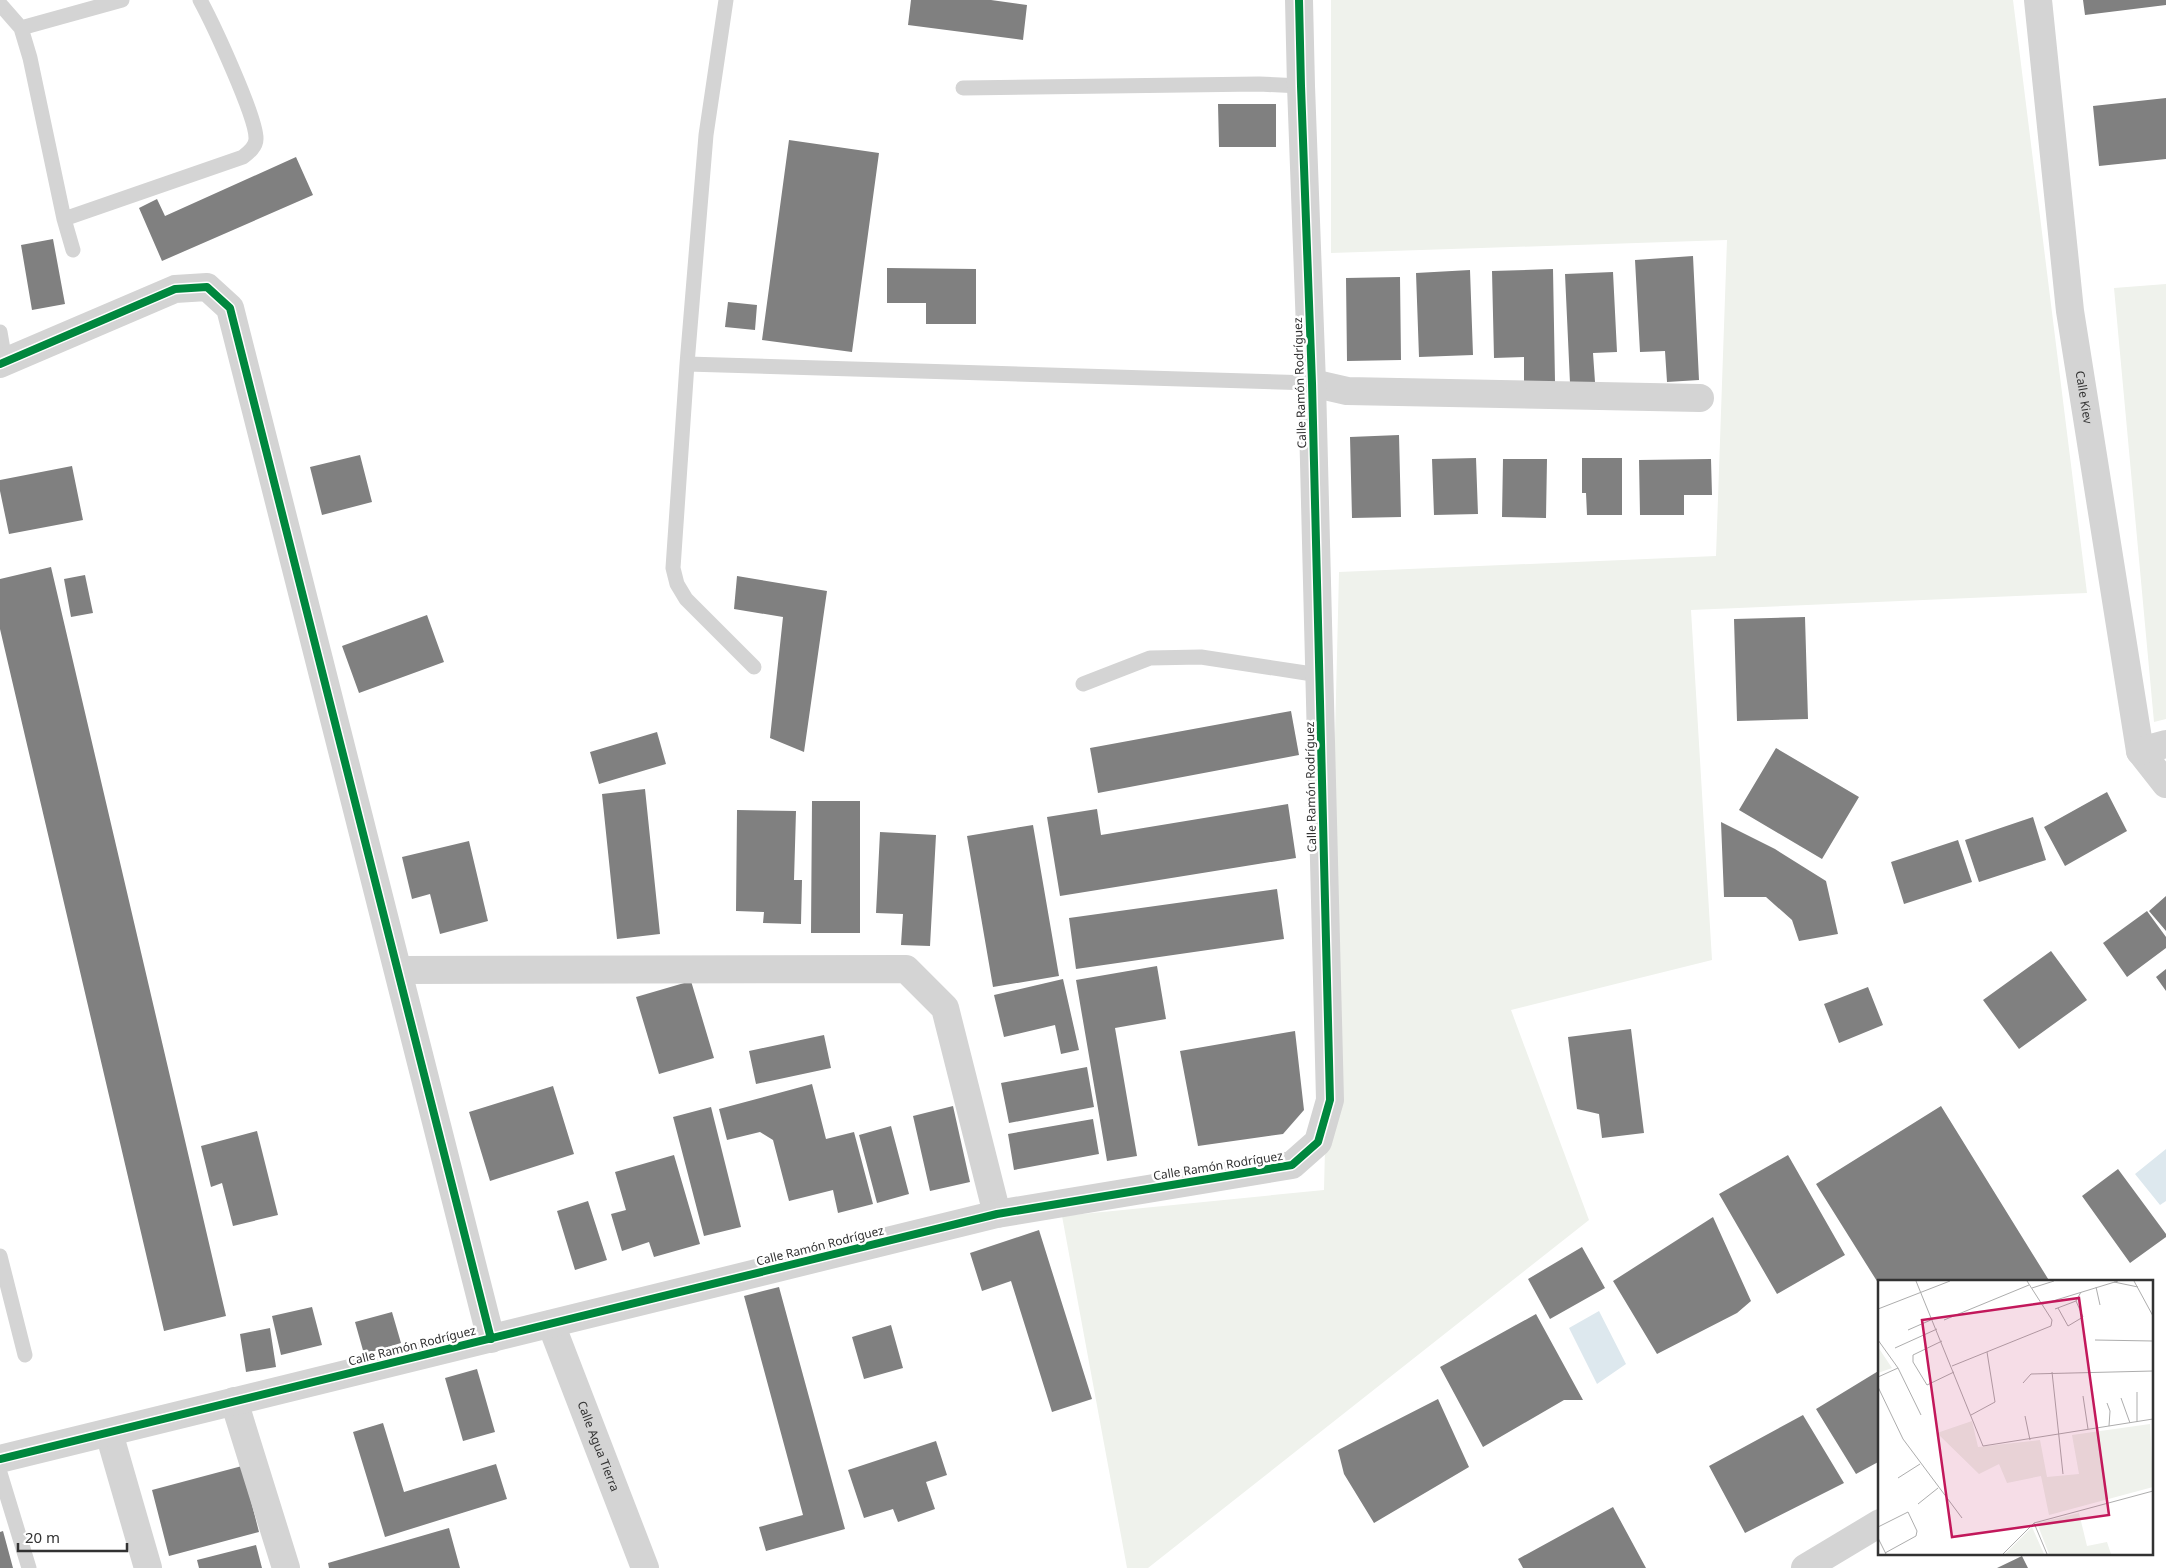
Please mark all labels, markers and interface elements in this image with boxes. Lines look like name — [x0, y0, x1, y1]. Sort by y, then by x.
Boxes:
street label: Calle Ramón Rodríguez — [1289, 317, 1310, 449]
street label: Calle Kiev — [2072, 369, 2097, 426]
street label: Calle Ramón Rodríguez — [1301, 721, 1320, 853]
street label: Calle Ramón Rodríguez — [1152, 1147, 1284, 1184]
street label: Calle Ramón Rodríguez — [754, 1221, 886, 1270]
inset map — [1878, 1280, 2154, 1556]
street label: Calle Ramón Rodríguez — [346, 1321, 478, 1370]
street label: Calle Agua Tierra — [573, 1398, 624, 1494]
scale bar — [18, 1520, 126, 1552]
text: 20 m — [25, 1527, 60, 1547]

